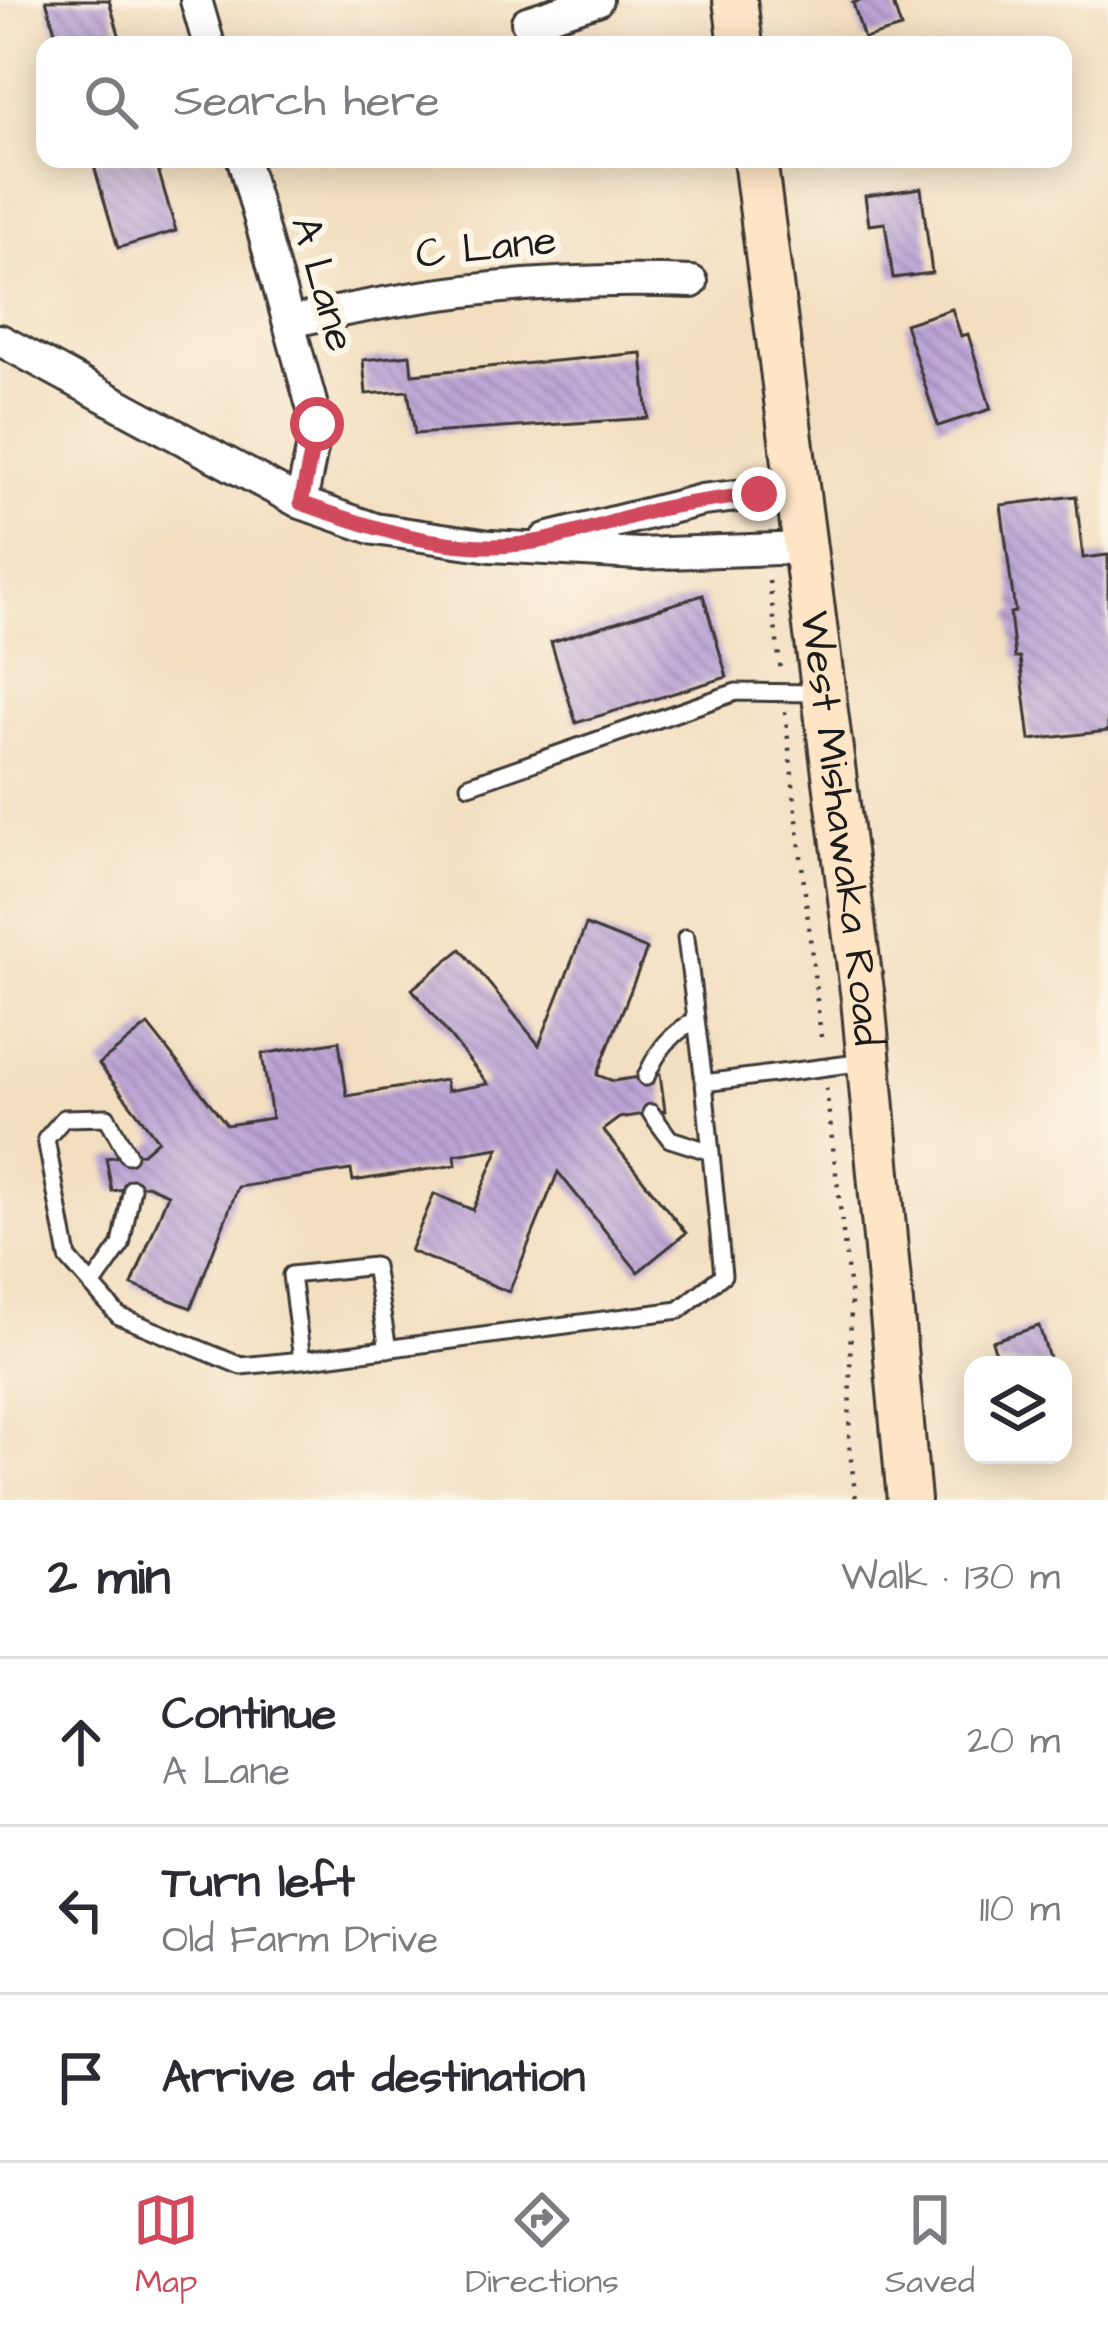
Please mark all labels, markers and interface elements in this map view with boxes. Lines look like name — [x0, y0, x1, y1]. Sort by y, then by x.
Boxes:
search box — [36, 36, 1072, 168]
icon: search — [78, 69, 144, 135]
text: Search here — [174, 71, 440, 133]
street label: A Lane — [275, 210, 369, 358]
street label: C Lane — [413, 212, 559, 284]
route start — [290, 397, 344, 451]
route end — [732, 467, 786, 521]
street label: West Mishawaka Road — [784, 608, 896, 1048]
map controls — [964, 1356, 1072, 1464]
button: layers — [964, 1356, 1072, 1464]
text: 2 min — [48, 1543, 171, 1614]
text: Walk · 130 m — [841, 1551, 1060, 1605]
text: Continue — [162, 1684, 336, 1746]
icon: ahead — [48, 1709, 114, 1775]
text: 20 m — [967, 1715, 1060, 1769]
text: A Lane — [162, 1746, 290, 1800]
text: Turn left — [162, 1852, 355, 1914]
icon: left — [48, 1877, 114, 1943]
text: 110 m — [979, 1883, 1060, 1937]
text: Old Farm Drive — [162, 1914, 438, 1968]
icon: arrive — [48, 2045, 114, 2111]
text: Arrive at destination — [162, 2047, 585, 2109]
tab: Map — [133, 2187, 199, 2305]
tab: Directions — [465, 2187, 619, 2305]
tab: Saved — [885, 2187, 975, 2305]

